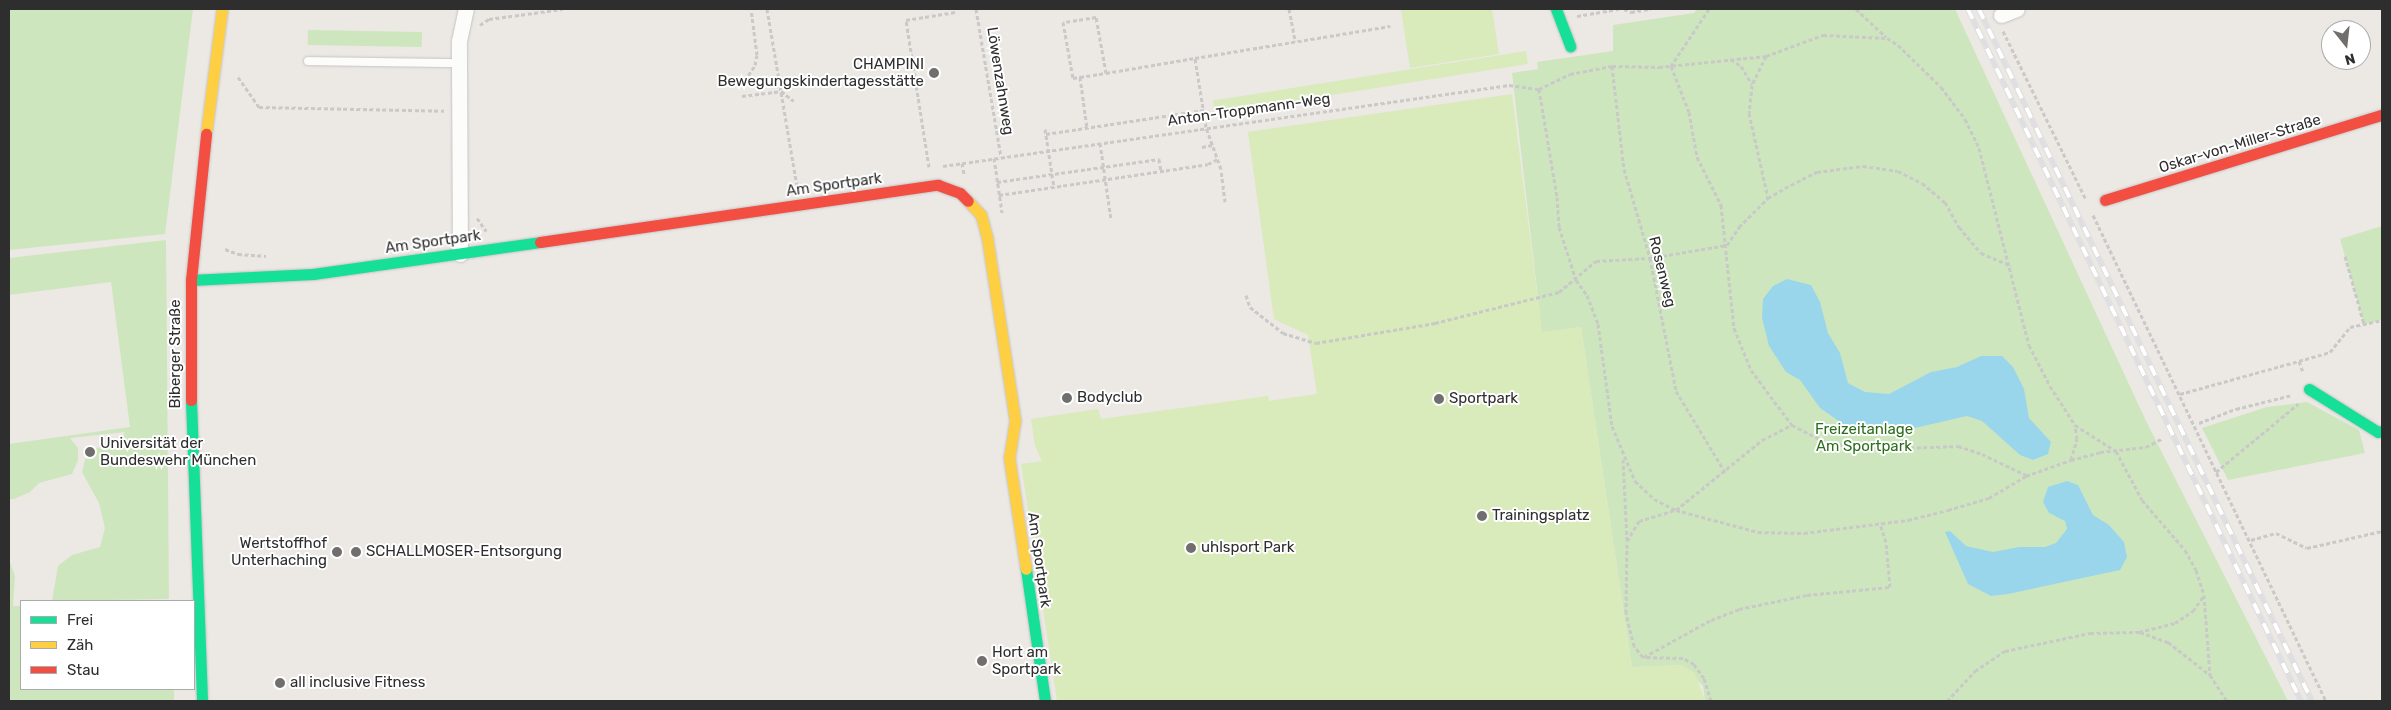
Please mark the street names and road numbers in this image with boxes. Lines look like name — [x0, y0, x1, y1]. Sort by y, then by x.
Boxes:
street label: Löwenzahnweg — [983, 26, 1017, 136]
street label: Anton-Troppmann-Weg — [1166, 90, 1332, 130]
street label: Oskar-von-Miller-Straße — [2157, 111, 2323, 177]
street label: Am Sportpark — [785, 169, 883, 201]
street label: Am Sportpark — [384, 226, 482, 258]
street label: Rosenweg — [1644, 235, 1680, 309]
street label: Biberger Straße — [167, 299, 185, 409]
street label: Am Sportpark — [1023, 511, 1055, 609]

